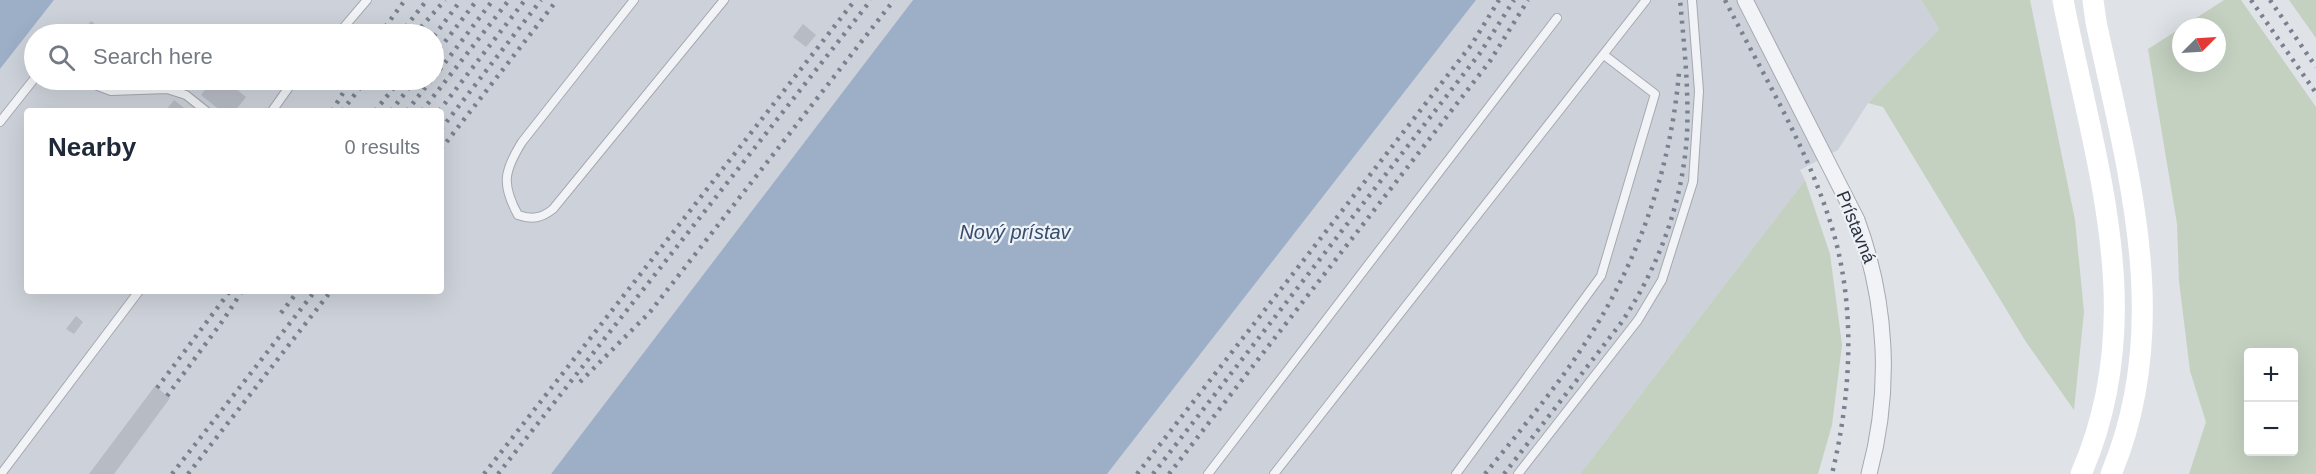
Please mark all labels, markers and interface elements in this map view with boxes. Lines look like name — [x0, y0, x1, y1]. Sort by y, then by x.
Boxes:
north arrow — [2172, 18, 2226, 72]
search box — [24, 24, 444, 90]
icon: search — [45, 41, 78, 74]
text: Search here — [93, 44, 213, 69]
text: Nearby — [48, 132, 136, 162]
text: 0 results — [344, 136, 420, 158]
street label: Prístavná — [1832, 188, 1880, 267]
water label: Nový prístav — [959, 221, 1072, 243]
map controls — [2244, 348, 2298, 456]
button: + — [2244, 348, 2298, 402]
button: − — [2244, 402, 2298, 456]

